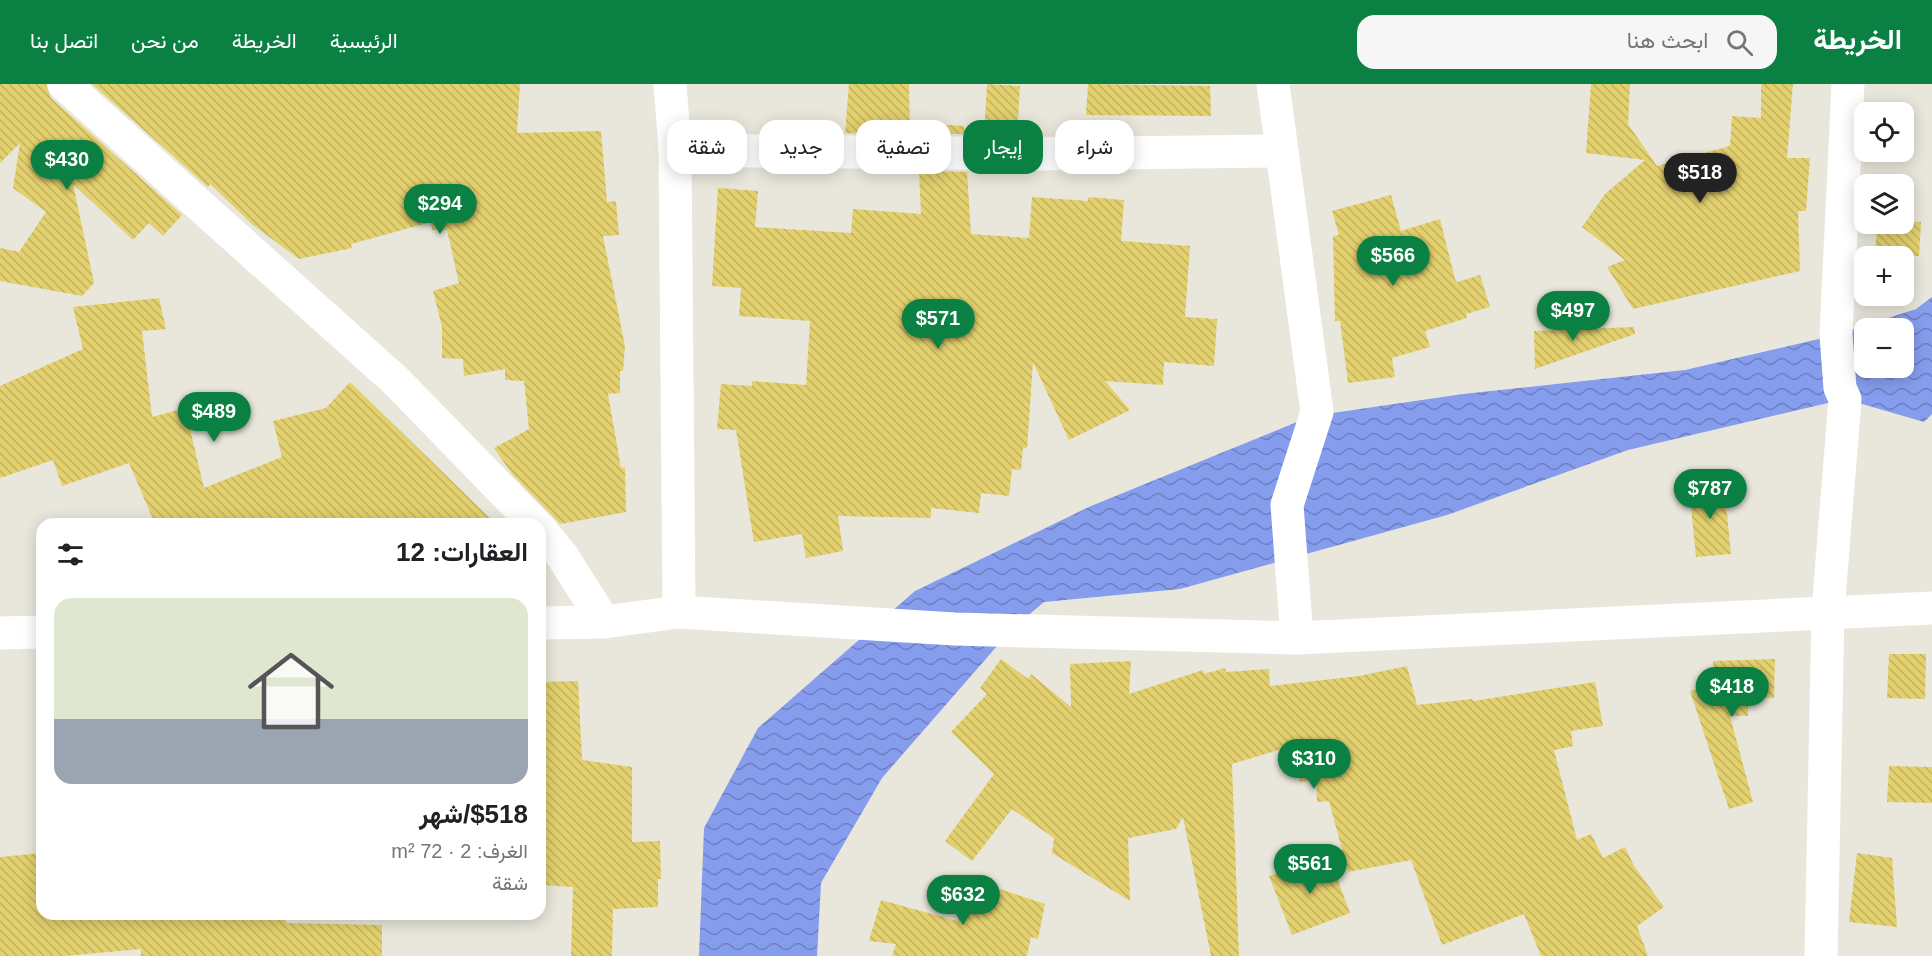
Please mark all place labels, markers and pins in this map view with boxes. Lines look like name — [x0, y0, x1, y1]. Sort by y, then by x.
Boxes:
pin: $430 — [31, 140, 103, 191]
pin: $518 — [1664, 153, 1736, 204]
pin: $294 — [404, 184, 476, 235]
pin: $566 — [1357, 236, 1429, 287]
pin: $497 — [1537, 291, 1609, 342]
pin: $571 — [902, 299, 974, 350]
pin: $489 — [178, 392, 250, 443]
pin: $787 — [1674, 469, 1746, 520]
pin: $418 — [1696, 667, 1768, 718]
pin: $310 — [1278, 739, 1350, 790]
pin: $561 — [1274, 844, 1346, 895]
pin: $632 — [927, 875, 999, 926]

